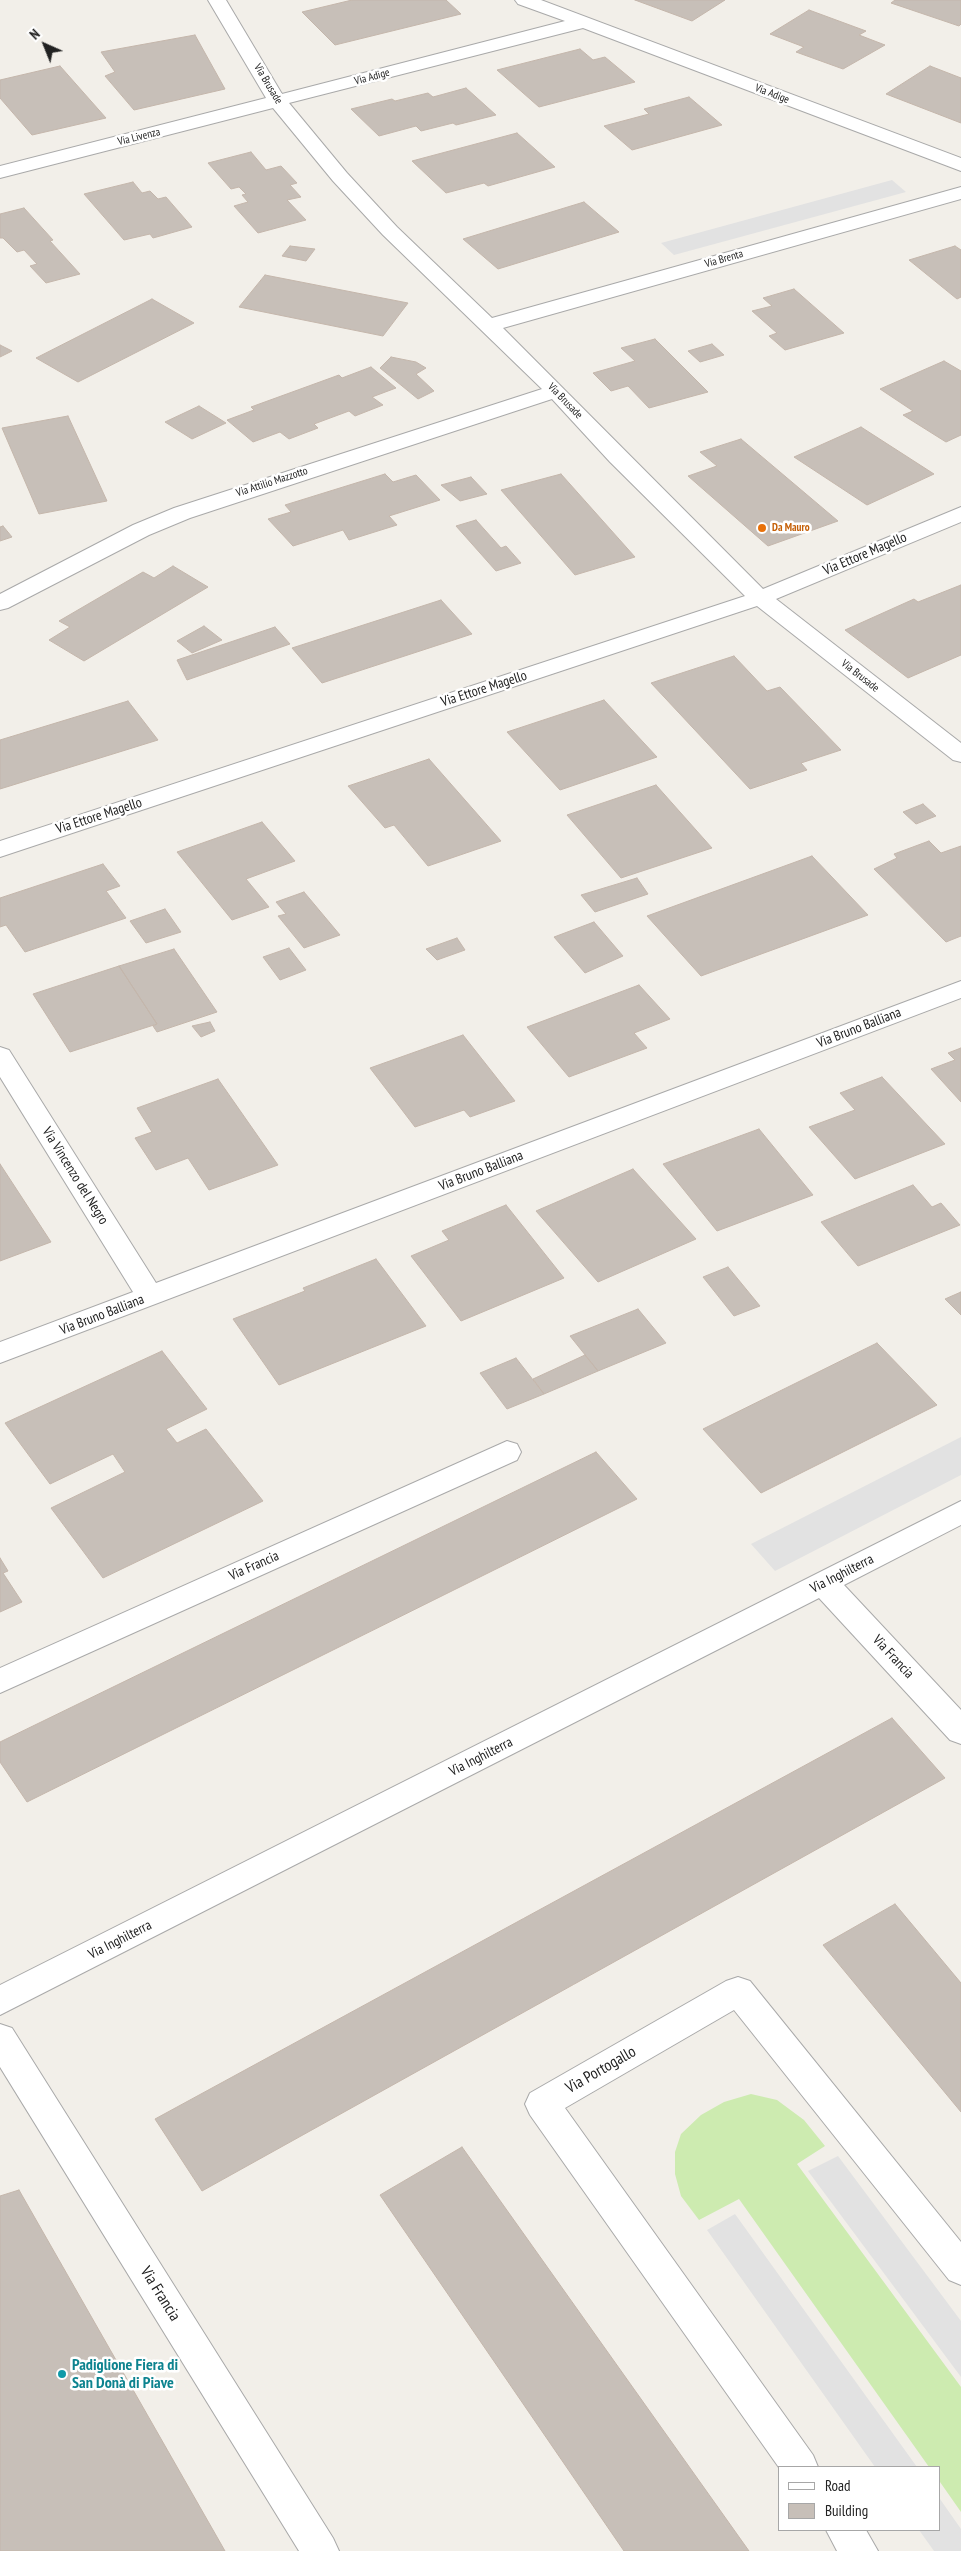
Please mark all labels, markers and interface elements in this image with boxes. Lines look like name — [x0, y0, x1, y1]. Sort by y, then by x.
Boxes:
north arrow — [20, 20, 70, 70]
text: N — [26, 25, 44, 43]
street label: Via Brusade — [251, 61, 285, 107]
street label: Via Adige — [353, 66, 391, 88]
street label: Via Adige — [753, 81, 791, 107]
street label: Via Livenza — [116, 125, 162, 149]
street label: Via Brenta — [703, 247, 745, 271]
street label: Via Brusade — [545, 380, 585, 422]
street label: Via Attilio Mazzotto — [235, 464, 309, 500]
place label: Da Mauro — [772, 521, 810, 535]
marker: Da Mauro — [756, 522, 768, 534]
street label: Via Ettore Magello — [821, 529, 909, 579]
street label: Via Brusade — [838, 657, 882, 695]
street label: Via Ettore Magello — [439, 667, 529, 711]
street label: Via Ettore Magello — [54, 794, 144, 838]
street label: Via Bruno Balliana — [815, 1004, 903, 1052]
street label: Via Vincenzo del Negro — [38, 1124, 112, 1228]
street label: Via Bruno Balliana — [437, 1147, 525, 1195]
street label: Via Bruno Balliana — [58, 1291, 146, 1339]
street label: Via Francia — [226, 1548, 282, 1584]
street label: Via Inghilterra — [808, 1551, 876, 1597]
street label: Via Francia — [869, 1632, 917, 1682]
street label: Via Inghilterra — [447, 1734, 515, 1780]
street label: Via Inghilterra — [86, 1917, 154, 1963]
street label: Via Portogallo — [562, 2042, 640, 2098]
street label: Via Francia — [136, 2263, 184, 2325]
place label: Padiglione Fiera di San Donà di Piave — [72, 2355, 178, 2393]
marker: Padiglione Fiera di San Donà di Piave — [56, 2368, 68, 2380]
legend — [778, 2466, 941, 2531]
text: Road — [825, 2476, 851, 2495]
text: Building — [825, 2501, 868, 2520]

